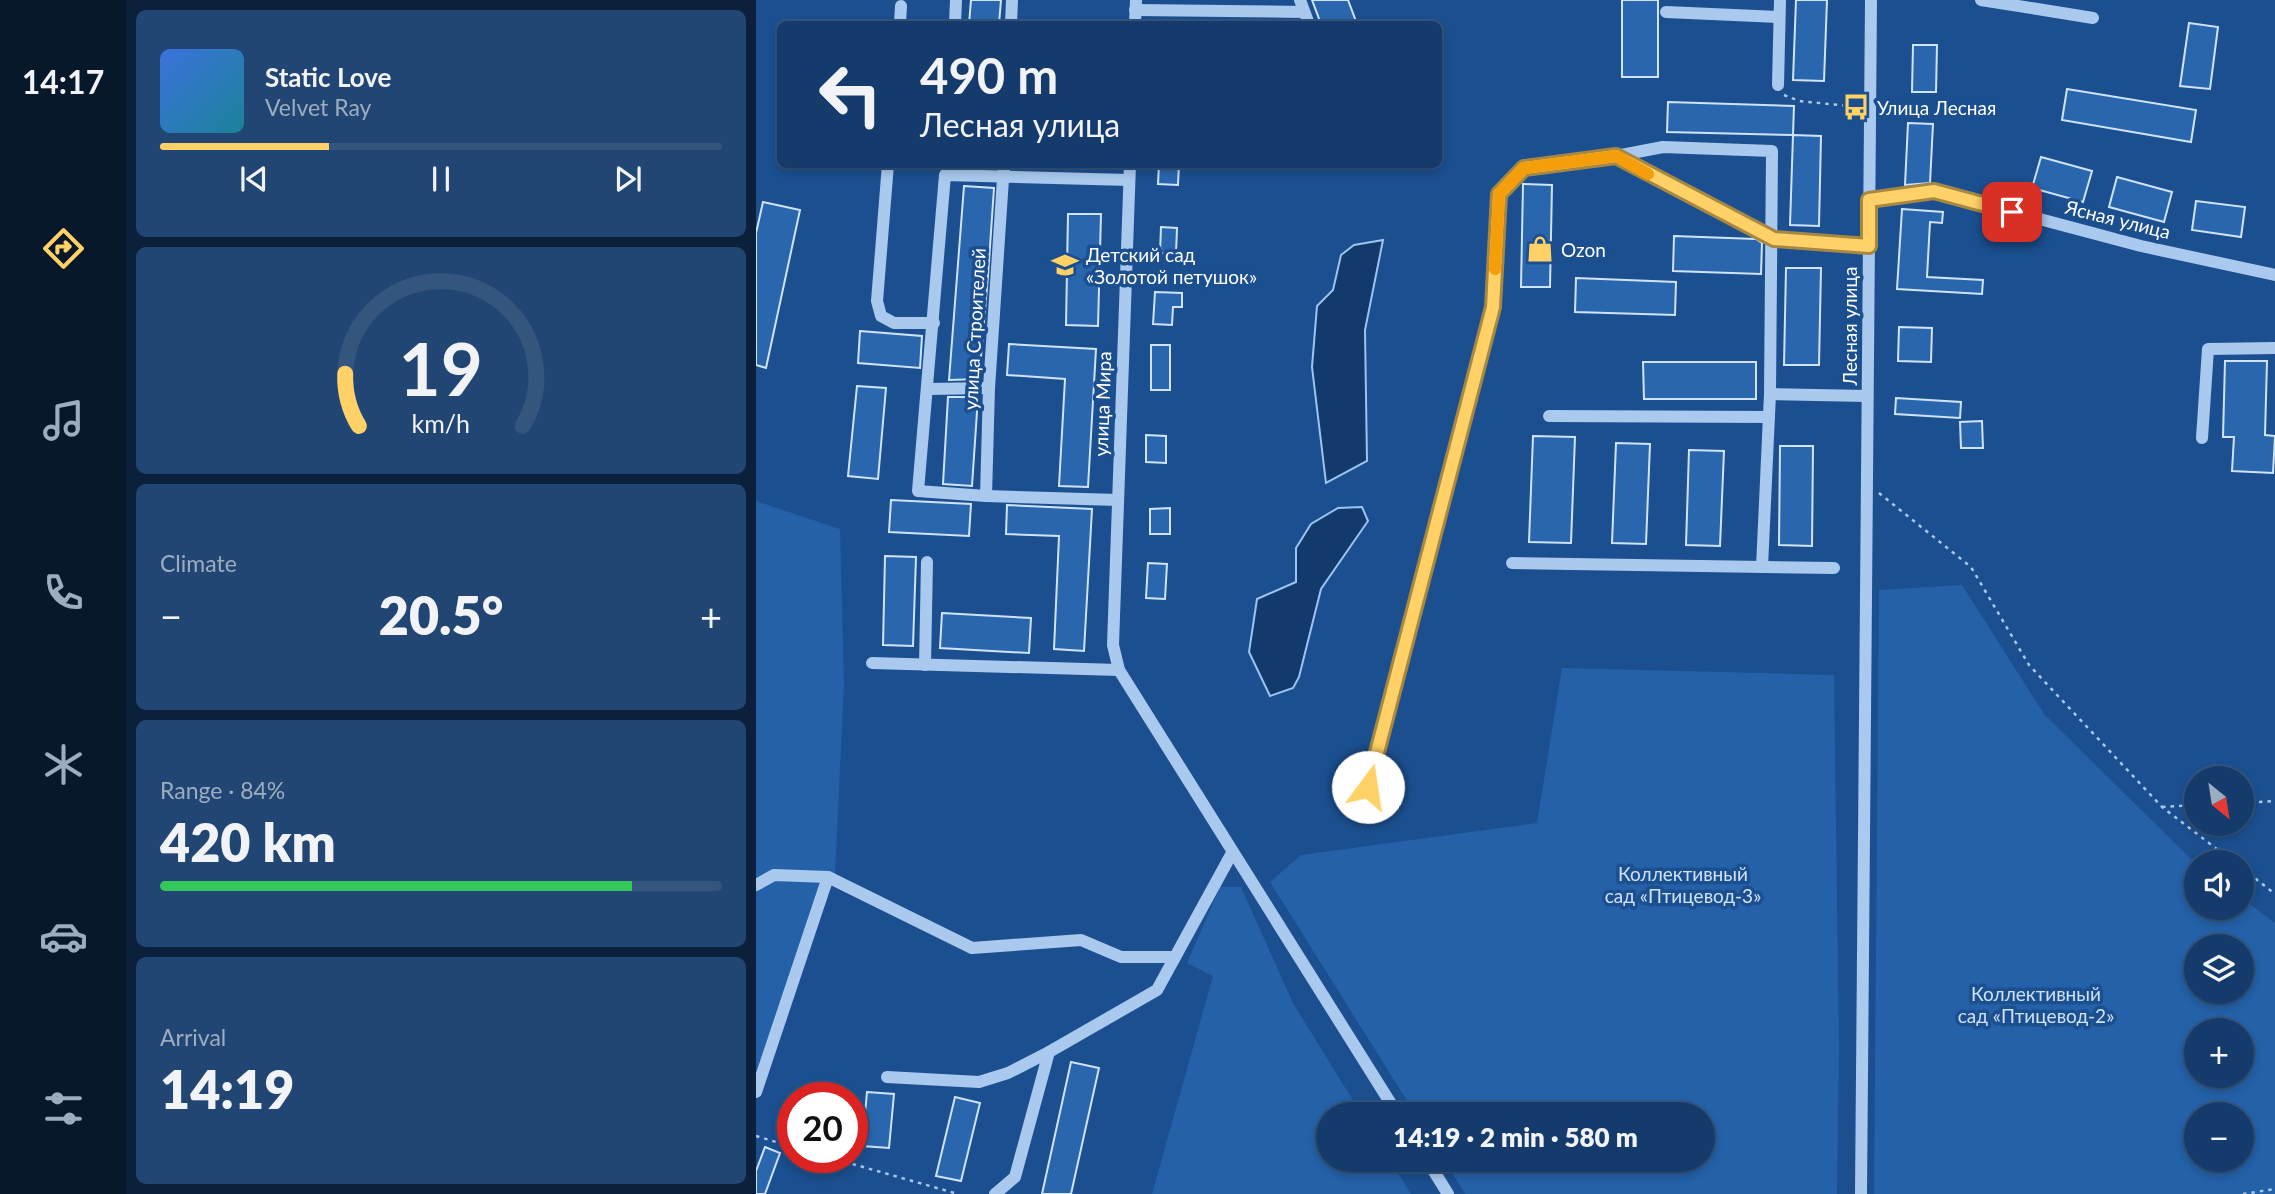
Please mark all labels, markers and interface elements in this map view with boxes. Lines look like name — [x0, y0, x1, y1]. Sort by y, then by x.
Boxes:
text: 490 m — [920, 46, 1058, 104]
icon: left — [805, 49, 896, 140]
text: Static Love — [265, 61, 392, 93]
text: 14:17 — [22, 62, 104, 101]
bus stop icon: Улица Лесная — [1841, 92, 1871, 122]
text: Velvet Ray — [265, 93, 371, 121]
place label: Улица Лесная — [1877, 96, 1996, 119]
text: Лесная улица — [920, 105, 1120, 144]
icon: previous — [235, 160, 273, 198]
icon: pause — [422, 160, 460, 198]
icon: next — [609, 160, 647, 198]
pin — [1982, 182, 2042, 242]
icon: arrive — [1993, 193, 2031, 231]
street label: Ясная улица — [2062, 195, 2173, 243]
icon: directions — [39, 224, 88, 273]
shop icon: Ozon — [1525, 234, 1555, 264]
place label: Ozon — [1561, 238, 1606, 261]
place label: Детский сад «Золотой петушок» — [1086, 243, 1257, 288]
street label: улица Строителей — [958, 247, 990, 411]
school or university icon: Детский сад «Золотой петушок» — [1050, 250, 1080, 280]
street label: Лесная улица — [1838, 267, 1861, 386]
text: 19 — [399, 325, 483, 413]
street label: улица Мира — [1089, 351, 1115, 457]
icon: music — [39, 396, 88, 445]
text: km/h — [412, 408, 470, 438]
text: Climate — [160, 549, 237, 577]
icon: phone — [39, 568, 88, 617]
text: 20.5° — [379, 584, 503, 646]
text: − — [160, 593, 182, 639]
text: + — [700, 593, 722, 639]
icon: climate — [39, 740, 88, 789]
position arrow — [1331, 750, 1405, 824]
north arrow — [2184, 766, 2254, 836]
map controls — [2184, 766, 2254, 1172]
text: Range · 84% — [160, 776, 285, 804]
text: 420 km — [160, 811, 336, 873]
button: sound — [2184, 850, 2254, 920]
park label: Коллективный сад «Птицевод-3» — [1605, 862, 1761, 907]
icon: car — [39, 912, 88, 961]
button: layers — [2184, 934, 2254, 1004]
park label: Коллективный сад «Птицевод-2» — [1958, 982, 2114, 1027]
button: + — [2184, 1018, 2254, 1088]
text: Arrival — [160, 1023, 226, 1051]
text: 14:19 — [160, 1058, 294, 1120]
speed limit sign: 20 — [777, 1082, 868, 1173]
icon: filters — [39, 1084, 88, 1133]
button: − — [2184, 1102, 2254, 1172]
text: 14:19 · 2 min · 580 m — [1393, 1121, 1638, 1153]

